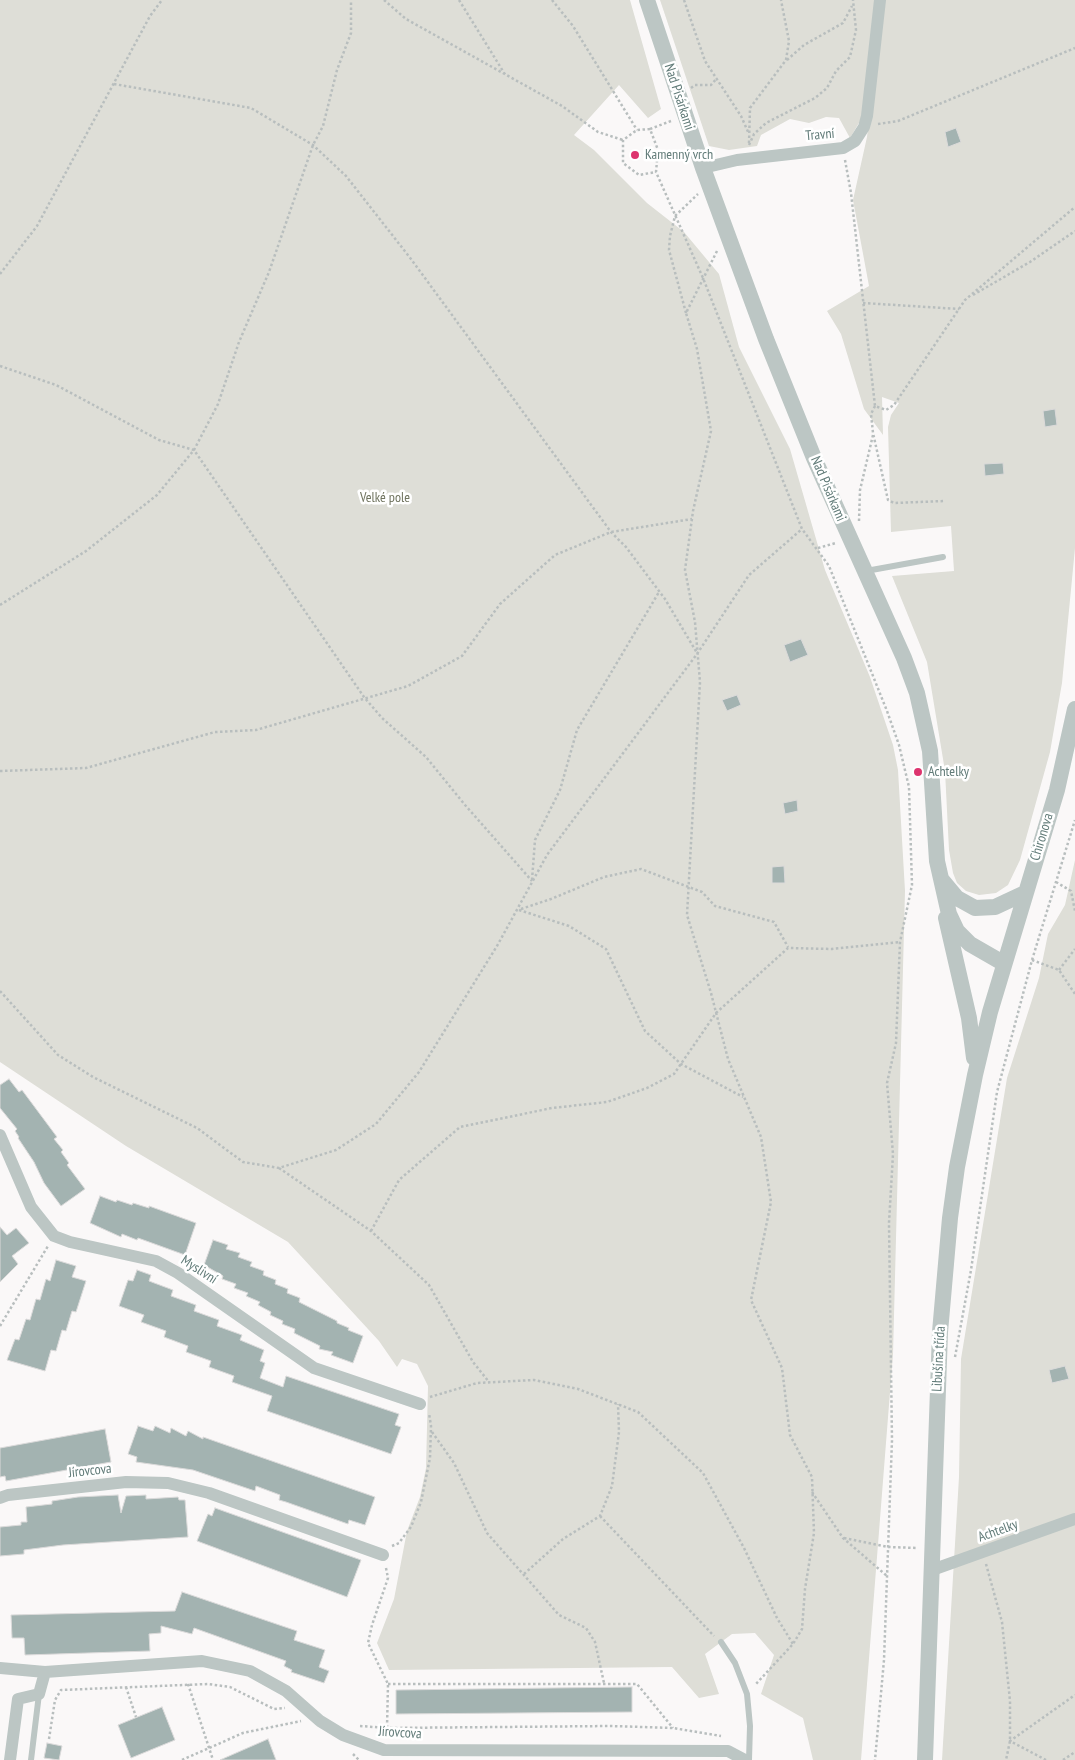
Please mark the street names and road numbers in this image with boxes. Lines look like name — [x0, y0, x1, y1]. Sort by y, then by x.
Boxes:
street label: Nad Pisárkami — [660, 62, 698, 132]
street label: Travní — [805, 125, 835, 145]
street label: Nad Pisárkami — [807, 454, 849, 524]
street label: Chironova — [1027, 811, 1057, 863]
street label: Myslivní — [178, 1252, 220, 1288]
street label: Libušina třída — [929, 1326, 949, 1392]
street label: Jírovcova — [68, 1460, 112, 1482]
street label: Achtelky — [976, 1516, 1020, 1546]
street label: Jírovcova — [378, 1723, 422, 1743]

